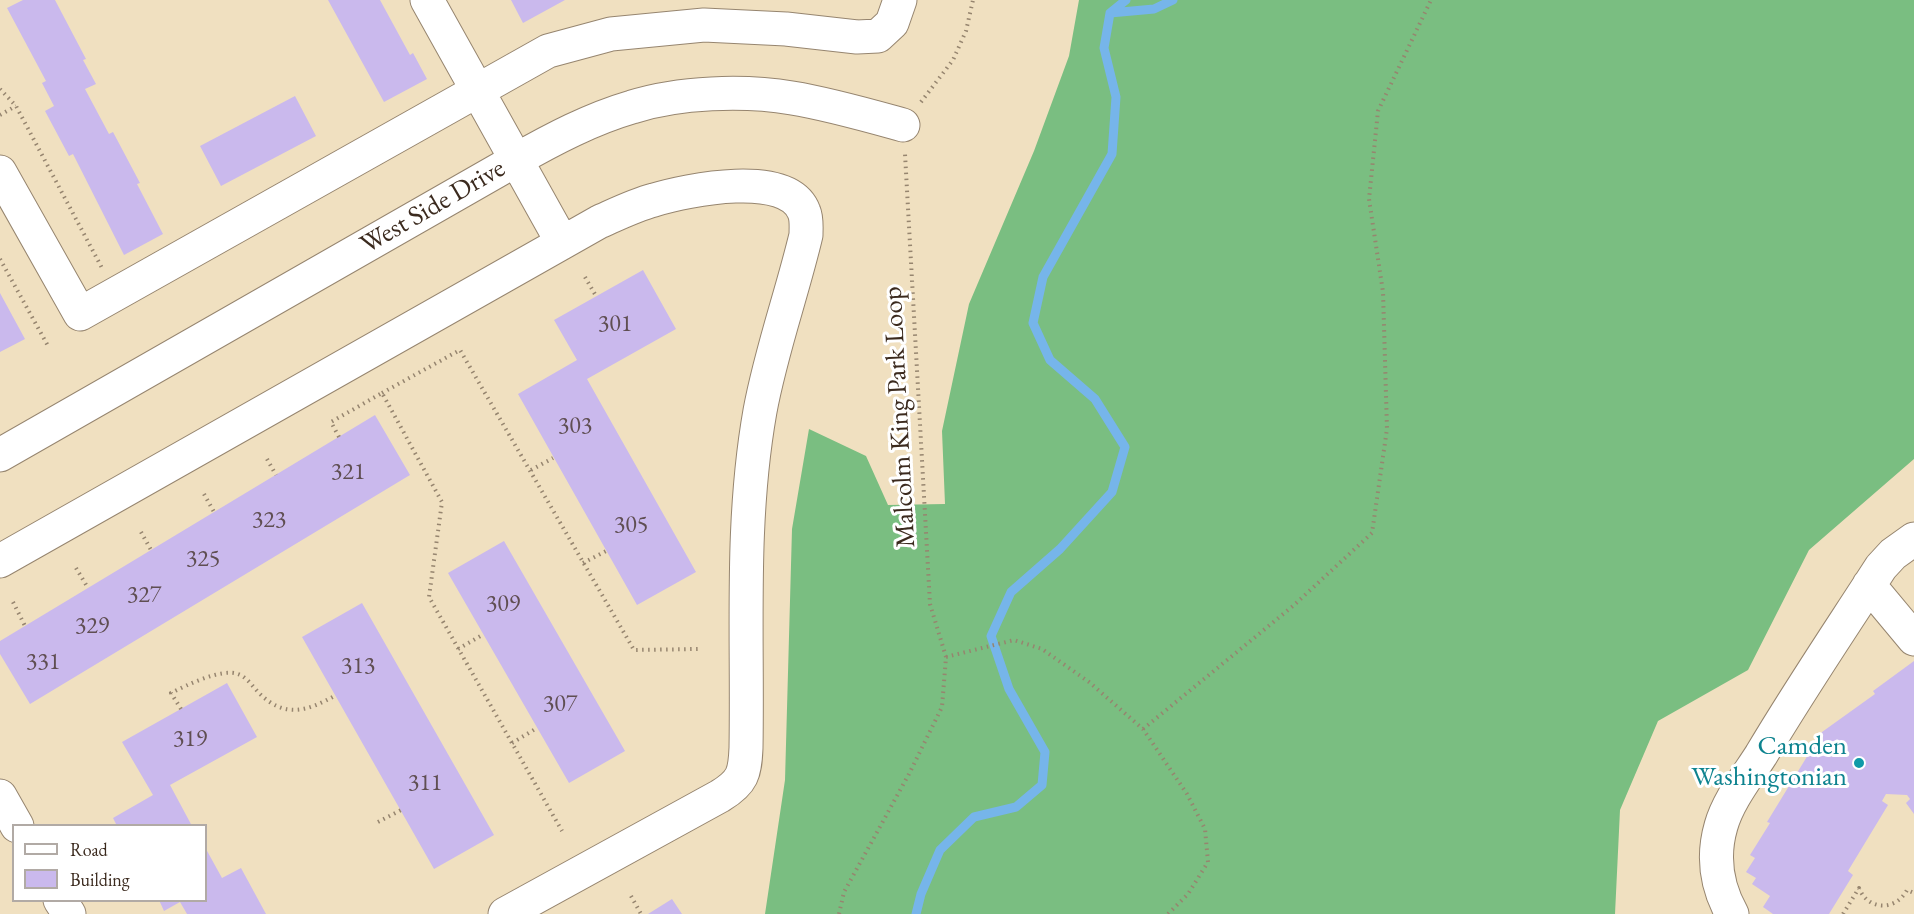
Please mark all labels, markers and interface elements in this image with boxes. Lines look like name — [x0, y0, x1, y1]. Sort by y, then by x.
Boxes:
street label: West Side Drive — [355, 153, 511, 261]
street label: Malcolm King Park Loop — [877, 286, 923, 548]
house number: 301 — [598, 310, 632, 338]
house number: 303 — [558, 412, 592, 440]
house number: 321 — [331, 458, 365, 486]
house number: 323 — [252, 506, 286, 534]
house number: 305 — [614, 511, 648, 539]
house number: 325 — [186, 545, 220, 573]
house number: 327 — [127, 581, 161, 609]
house number: 309 — [486, 590, 520, 618]
house number: 329 — [75, 612, 109, 640]
house number: 331 — [26, 648, 60, 676]
house number: 313 — [341, 652, 375, 680]
house number: 307 — [543, 690, 577, 718]
house number: 319 — [173, 725, 207, 753]
place label: Camden Washingtonian — [1691, 731, 1847, 794]
marker: Camden Washingtonian — [1852, 756, 1866, 770]
house number: 311 — [408, 769, 442, 797]
legend — [12, 824, 207, 902]
text: Road — [70, 838, 108, 861]
text: Building — [70, 868, 130, 891]

